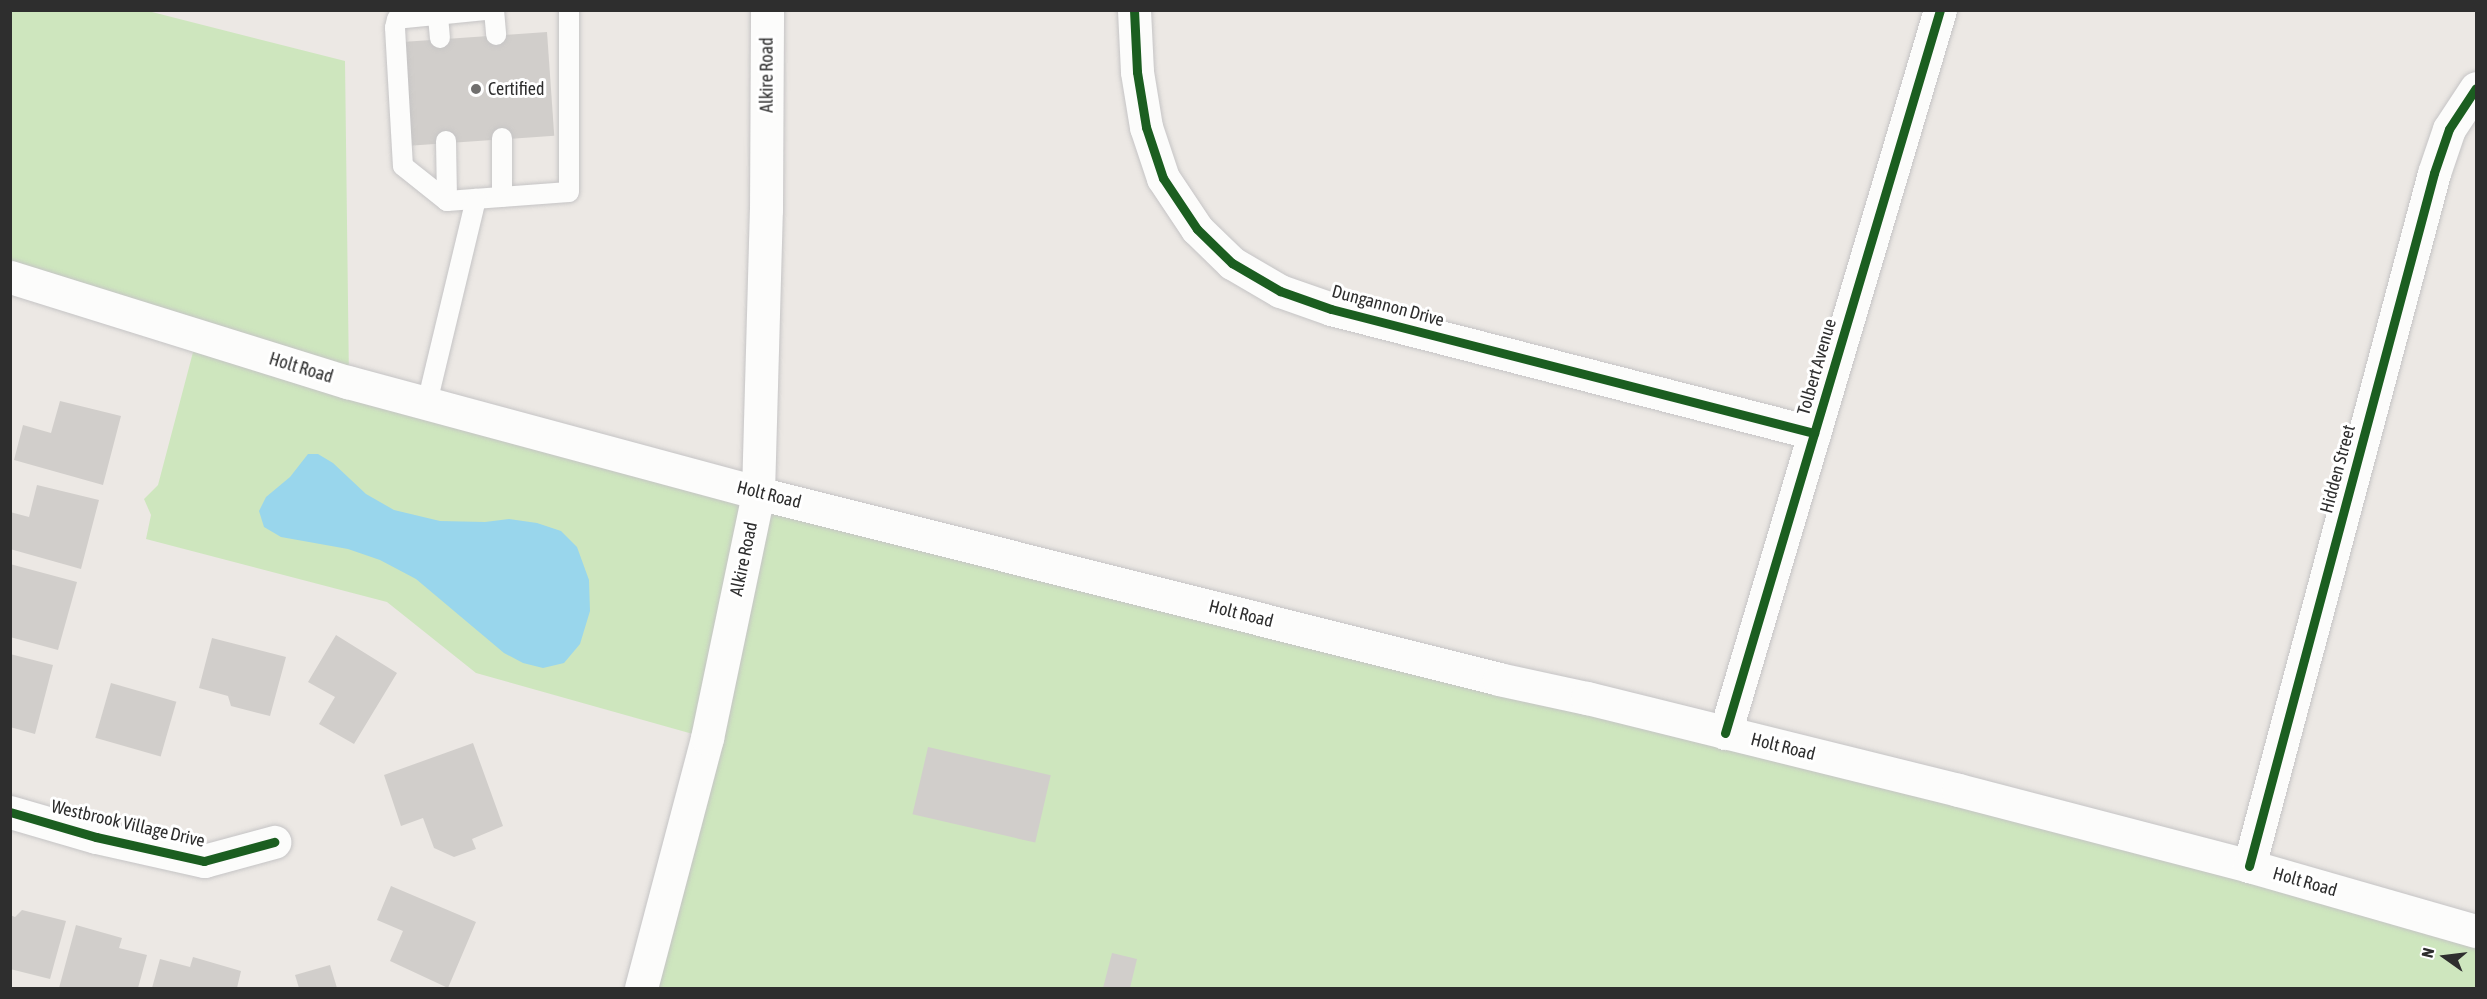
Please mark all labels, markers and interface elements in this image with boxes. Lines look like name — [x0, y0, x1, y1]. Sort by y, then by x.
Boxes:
street label: Alkire Road — [756, 37, 778, 113]
place label: Certified — [488, 78, 544, 100]
marker: Certified — [469, 82, 483, 96]
street label: Dungannon Drive — [1330, 281, 1446, 331]
street label: Tolbert Avenue — [1793, 316, 1841, 418]
street label: Holt Road — [266, 348, 336, 388]
street label: Hidden Street — [2316, 422, 2360, 516]
street label: Holt Road — [735, 477, 803, 513]
street label: Alkire Road — [726, 520, 762, 598]
street label: Holt Road — [1207, 596, 1275, 632]
street label: Holt Road — [1749, 729, 1817, 765]
street label: Westbrook Village Drive — [49, 796, 207, 852]
street label: Holt Road — [2270, 863, 2340, 901]
north arrow — [2415, 927, 2475, 987]
text: N — [2418, 946, 2437, 959]

